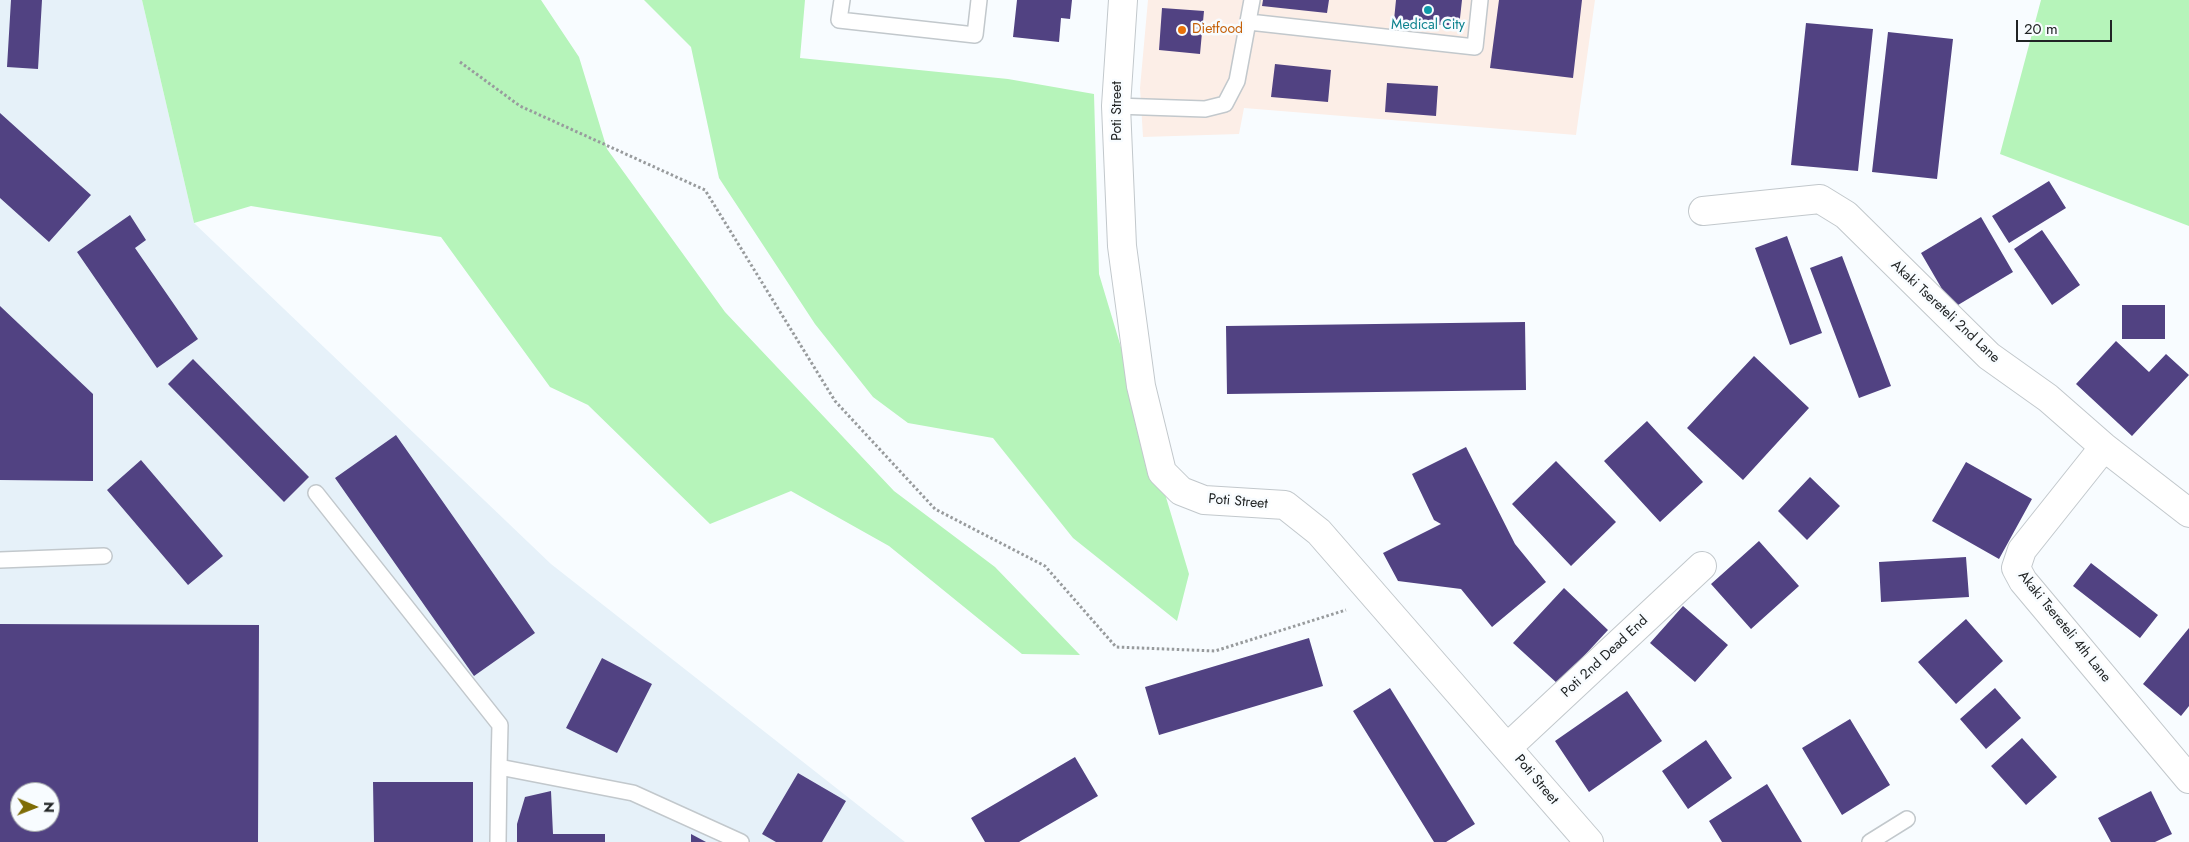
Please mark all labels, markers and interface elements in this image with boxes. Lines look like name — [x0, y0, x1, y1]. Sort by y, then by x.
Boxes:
marker: Medical City — [1422, 4, 1434, 16]
scale bar — [2019, 10, 2115, 42]
place label: Medical City — [1391, 18, 1465, 34]
text: 20 m — [2024, 18, 2058, 40]
place label: Dietfood — [1192, 22, 1243, 38]
marker: Dietfood — [1176, 24, 1188, 36]
street label: Poti Street — [1110, 81, 1126, 141]
street label: Akaki Tsereteli 2nd Lane — [1887, 257, 2003, 367]
street label: Poti Street — [1208, 491, 1268, 513]
street label: Akaki Tsereteli 4th Lane — [2014, 568, 2114, 686]
street label: Poti 2nd Dead End — [1558, 613, 1652, 701]
street label: Poti Street — [1510, 752, 1562, 808]
north arrow — [10, 782, 60, 832]
text: N — [39, 802, 59, 813]

